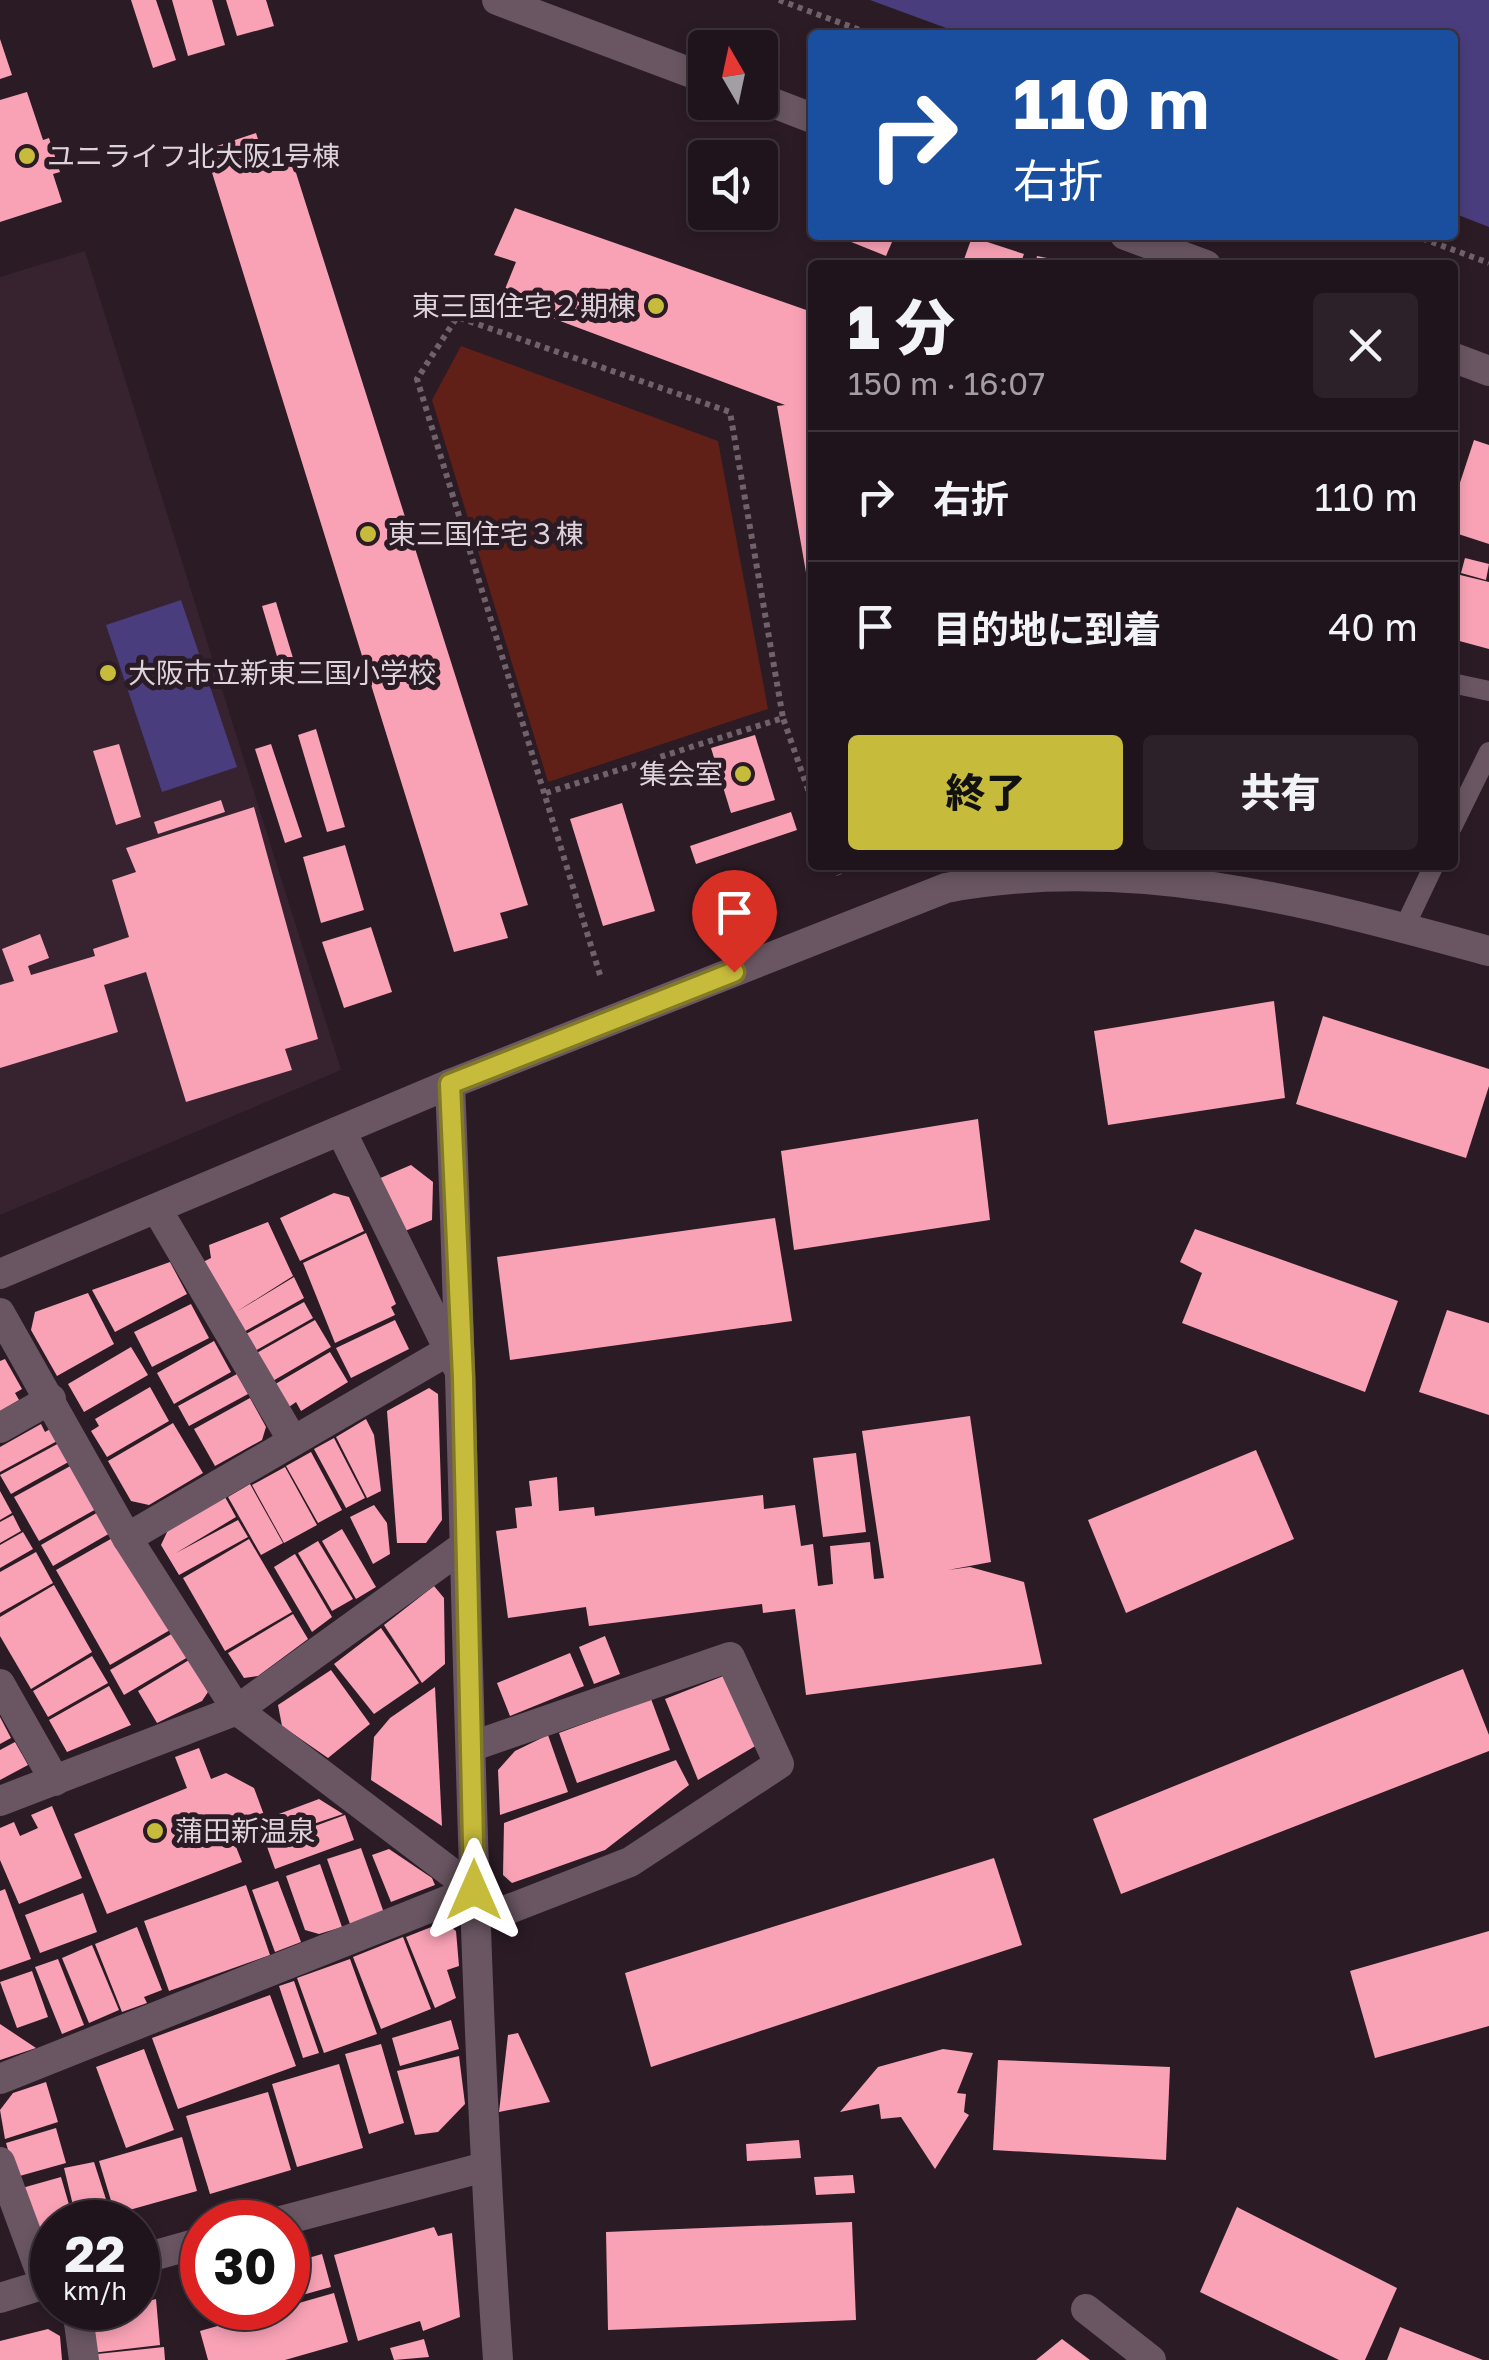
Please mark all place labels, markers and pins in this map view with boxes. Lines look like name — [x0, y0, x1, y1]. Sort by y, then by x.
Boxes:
place label: ユニライフ北大阪1号棟 — [47, 139, 341, 172]
marker: ユニライフ北大阪1号棟 — [16, 145, 38, 167]
place label: 東三国住宅２期棟 — [412, 289, 636, 322]
marker: 東三国住宅２期棟 — [645, 295, 667, 317]
place label: 東三国住宅３棟 — [388, 517, 584, 550]
marker: 東三国住宅３棟 — [357, 523, 379, 545]
place label: 大阪市立新東三国小学校 — [128, 656, 436, 689]
marker: 大阪市立新東三国小学校 — [97, 662, 119, 684]
place label: 集会室 — [639, 757, 723, 790]
marker: 集会室 — [732, 763, 754, 785]
pin — [692, 870, 777, 973]
place label: 蒲田新温泉 — [175, 1814, 315, 1847]
marker: 蒲田新温泉 — [144, 1820, 166, 1842]

